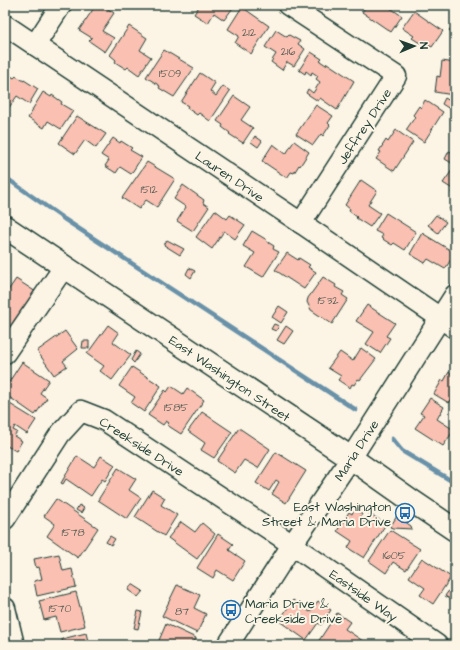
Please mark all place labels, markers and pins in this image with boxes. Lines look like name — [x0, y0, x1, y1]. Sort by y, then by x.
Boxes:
place label: East Washington Street & Maria Drive — [262, 498, 391, 531]
bus stop icon: East Washington Street & Maria Drive — [394, 502, 416, 524]
place label: Maria Drive & Creekside Drive — [245, 595, 342, 628]
bus stop icon: Maria Drive & Creekside Drive — [220, 599, 242, 621]

